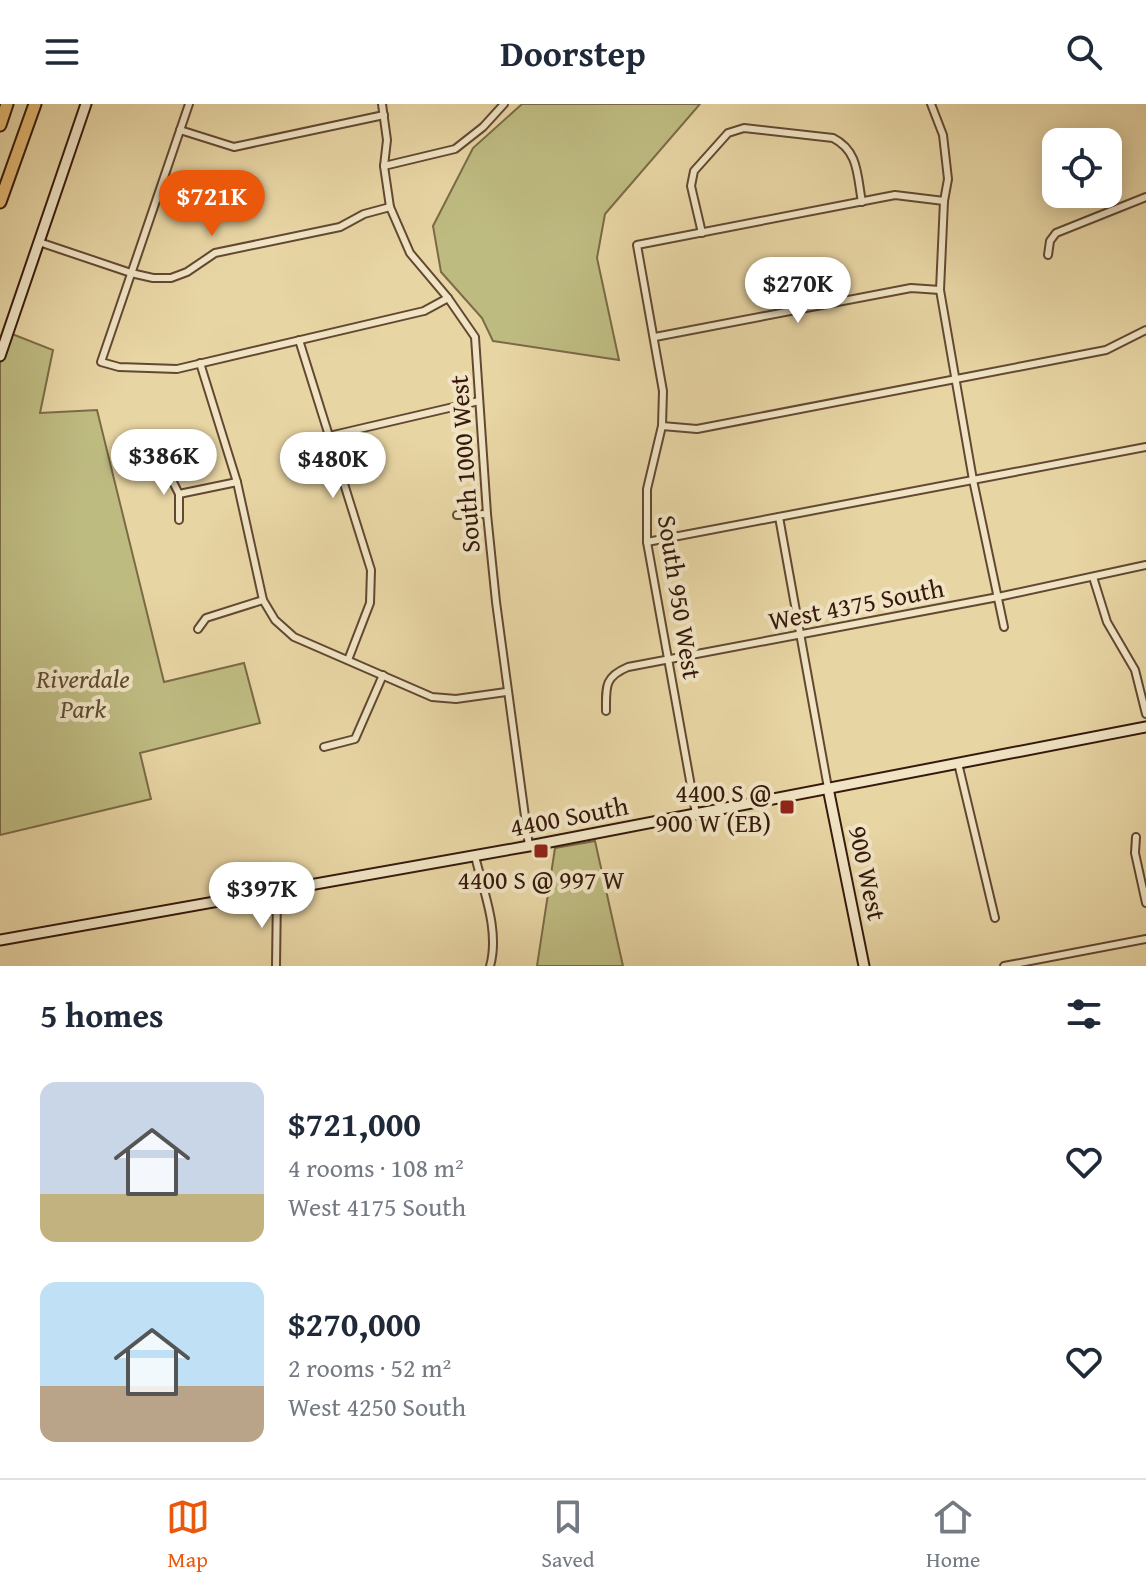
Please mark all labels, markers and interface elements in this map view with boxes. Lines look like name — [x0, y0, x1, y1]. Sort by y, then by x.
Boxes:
text: Doorstep — [500, 26, 646, 79]
icon: menu — [40, 30, 84, 74]
icon: search — [1062, 30, 1106, 74]
map controls — [1042, 128, 1122, 208]
button: locate — [1042, 128, 1122, 208]
pin: $721K — [156, 170, 268, 238]
text: $721K — [177, 176, 247, 215]
pin: $270K — [742, 257, 854, 325]
text: $270K — [763, 263, 833, 302]
street label: South 1000 West — [438, 374, 490, 554]
pin: $386K — [108, 429, 220, 497]
pin: $480K — [277, 432, 389, 500]
text: $386K — [129, 435, 199, 474]
text: $480K — [298, 438, 368, 477]
street label: South 950 West — [648, 512, 712, 682]
street label: West 4375 South — [765, 568, 948, 640]
park label: Riverdale Park — [35, 659, 130, 728]
place label: 4400 S @ 900 W (EB) — [655, 773, 771, 842]
street label: 4400 South — [507, 785, 632, 847]
marker: 4400 S @ 900 W (EB) — [778, 798, 796, 816]
street label: 900 West — [839, 822, 897, 924]
marker: 4400 S @ 997 W — [532, 842, 550, 860]
place label: 4400 S @ 997 W — [458, 860, 624, 899]
pin: $397K — [206, 862, 318, 930]
text: $397K — [227, 868, 297, 907]
text: 5 homes — [40, 990, 164, 1039]
icon: filters — [1062, 992, 1106, 1036]
text: $721,000 — [288, 1099, 421, 1148]
icon: home — [104, 1114, 200, 1210]
icon: heart — [1062, 1140, 1106, 1184]
text: 4 rooms · 108 m² — [288, 1148, 464, 1187]
text: West 4175 South — [288, 1187, 466, 1226]
text: $270,000 — [288, 1299, 421, 1348]
icon: home — [104, 1314, 200, 1410]
icon: heart — [1062, 1340, 1106, 1384]
text: 2 rooms · 52 m² — [288, 1348, 451, 1387]
text: West 4250 South — [288, 1387, 466, 1426]
tab: Map — [166, 1495, 210, 1575]
tab: Saved — [541, 1495, 595, 1575]
tab: Home — [926, 1495, 980, 1575]

